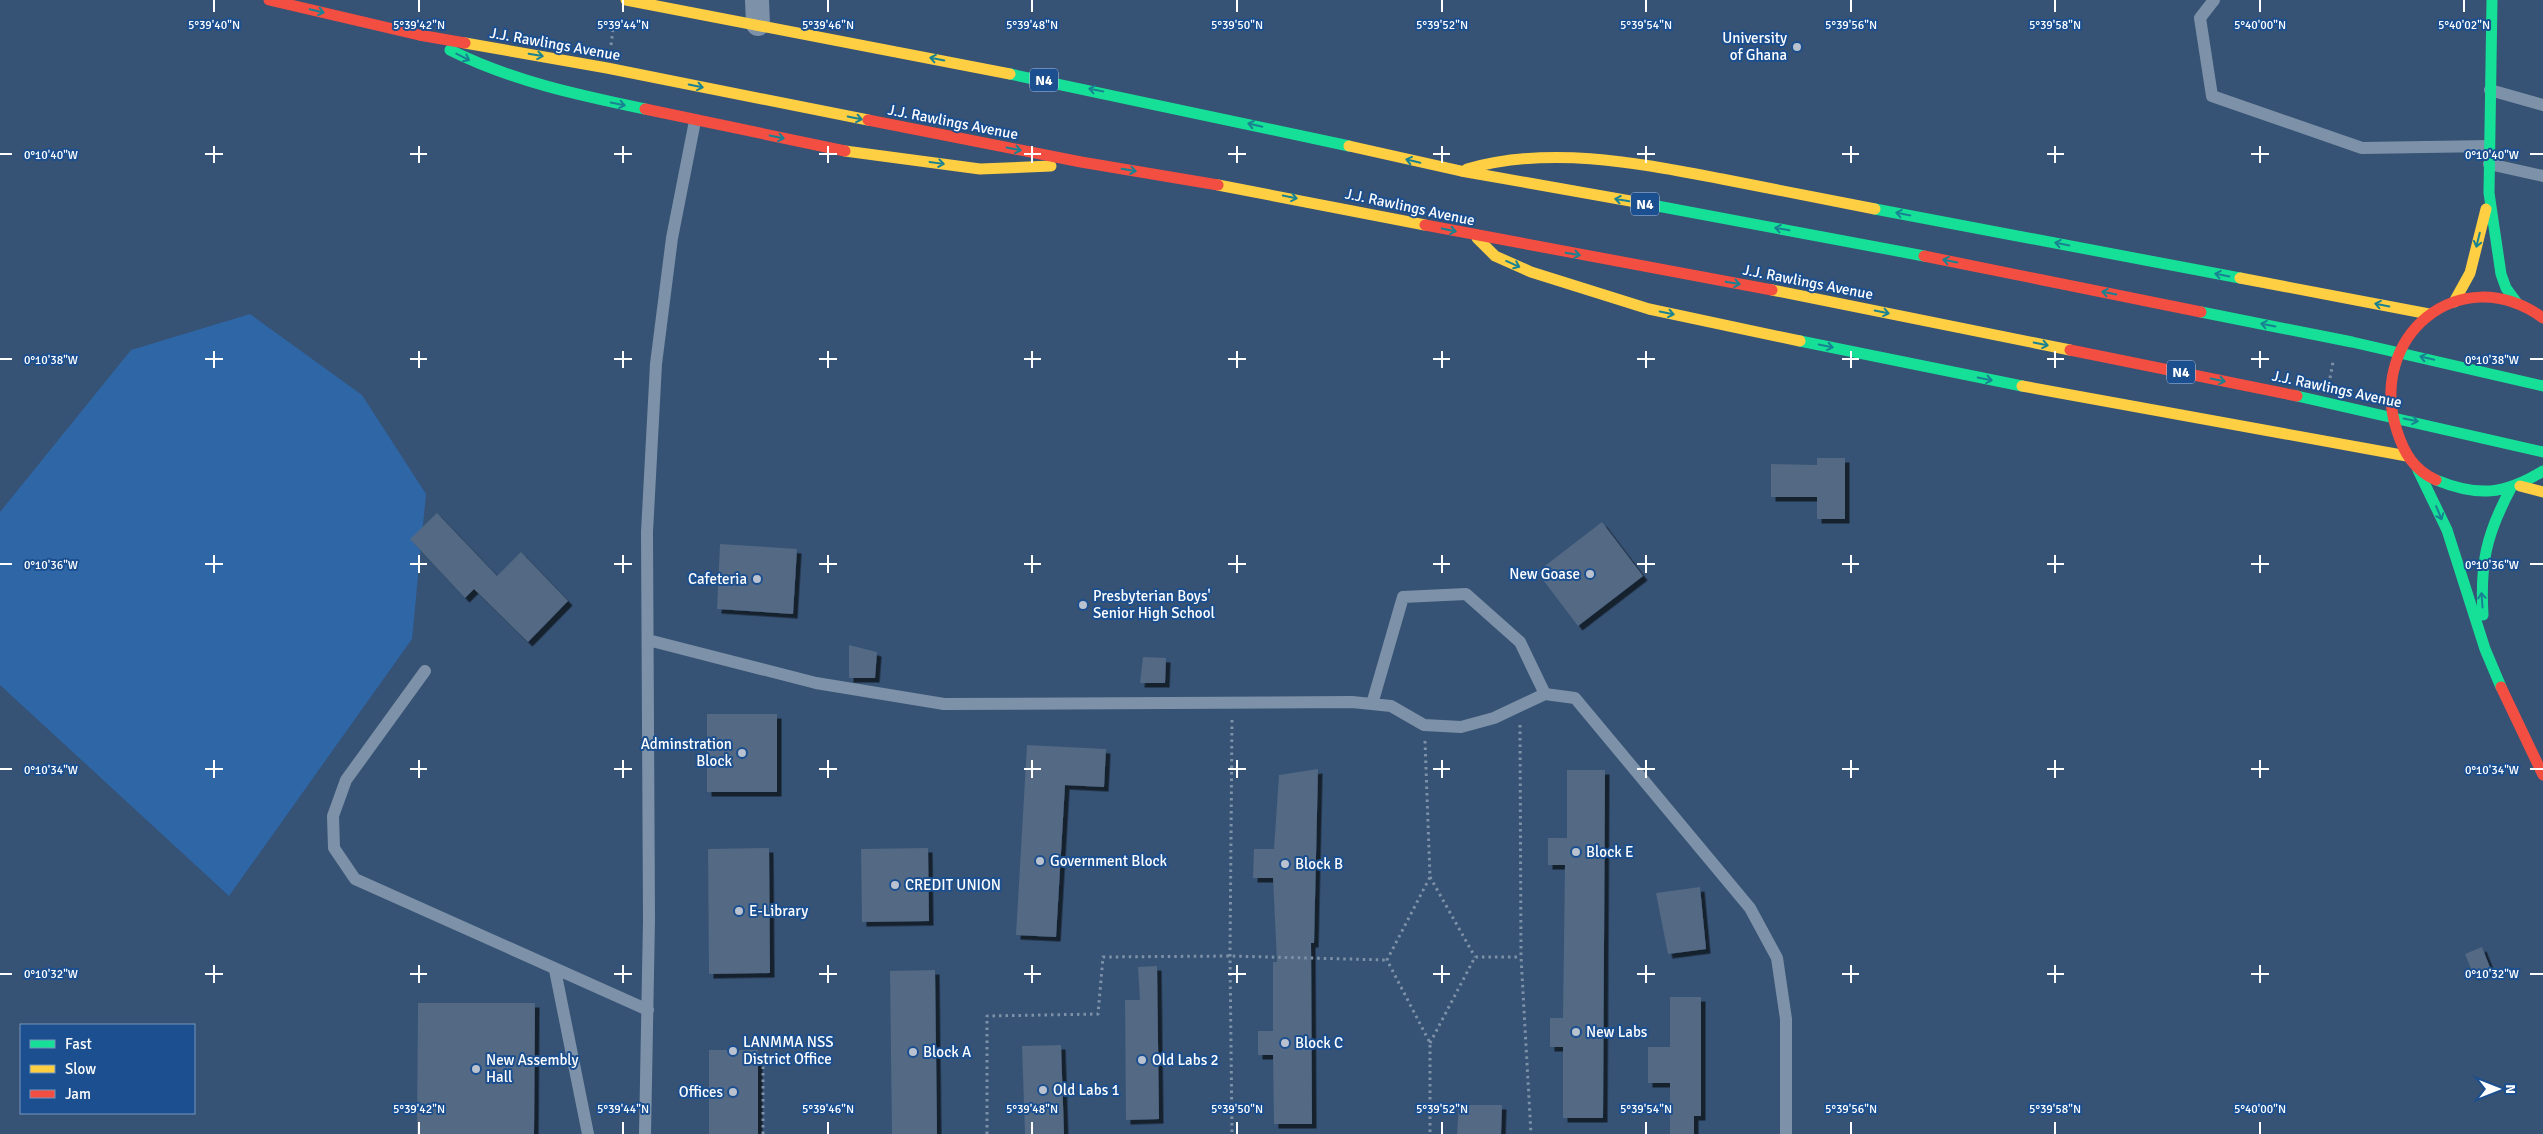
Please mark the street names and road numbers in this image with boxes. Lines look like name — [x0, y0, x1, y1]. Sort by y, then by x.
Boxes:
street label: J.J. Rawlings Avenue — [488, 24, 622, 64]
road number: N4 — [1030, 68, 1058, 92]
street label: J.J. Rawlings Avenue — [886, 101, 1020, 143]
street label: J.J. Rawlings Avenue — [1343, 184, 1477, 230]
road number: N4 — [1631, 192, 1659, 215]
street label: J.J. Rawlings Avenue — [1741, 261, 1875, 303]
road number: N4 — [2167, 361, 2195, 384]
street label: J.J. Rawlings Avenue — [2270, 366, 2404, 412]

